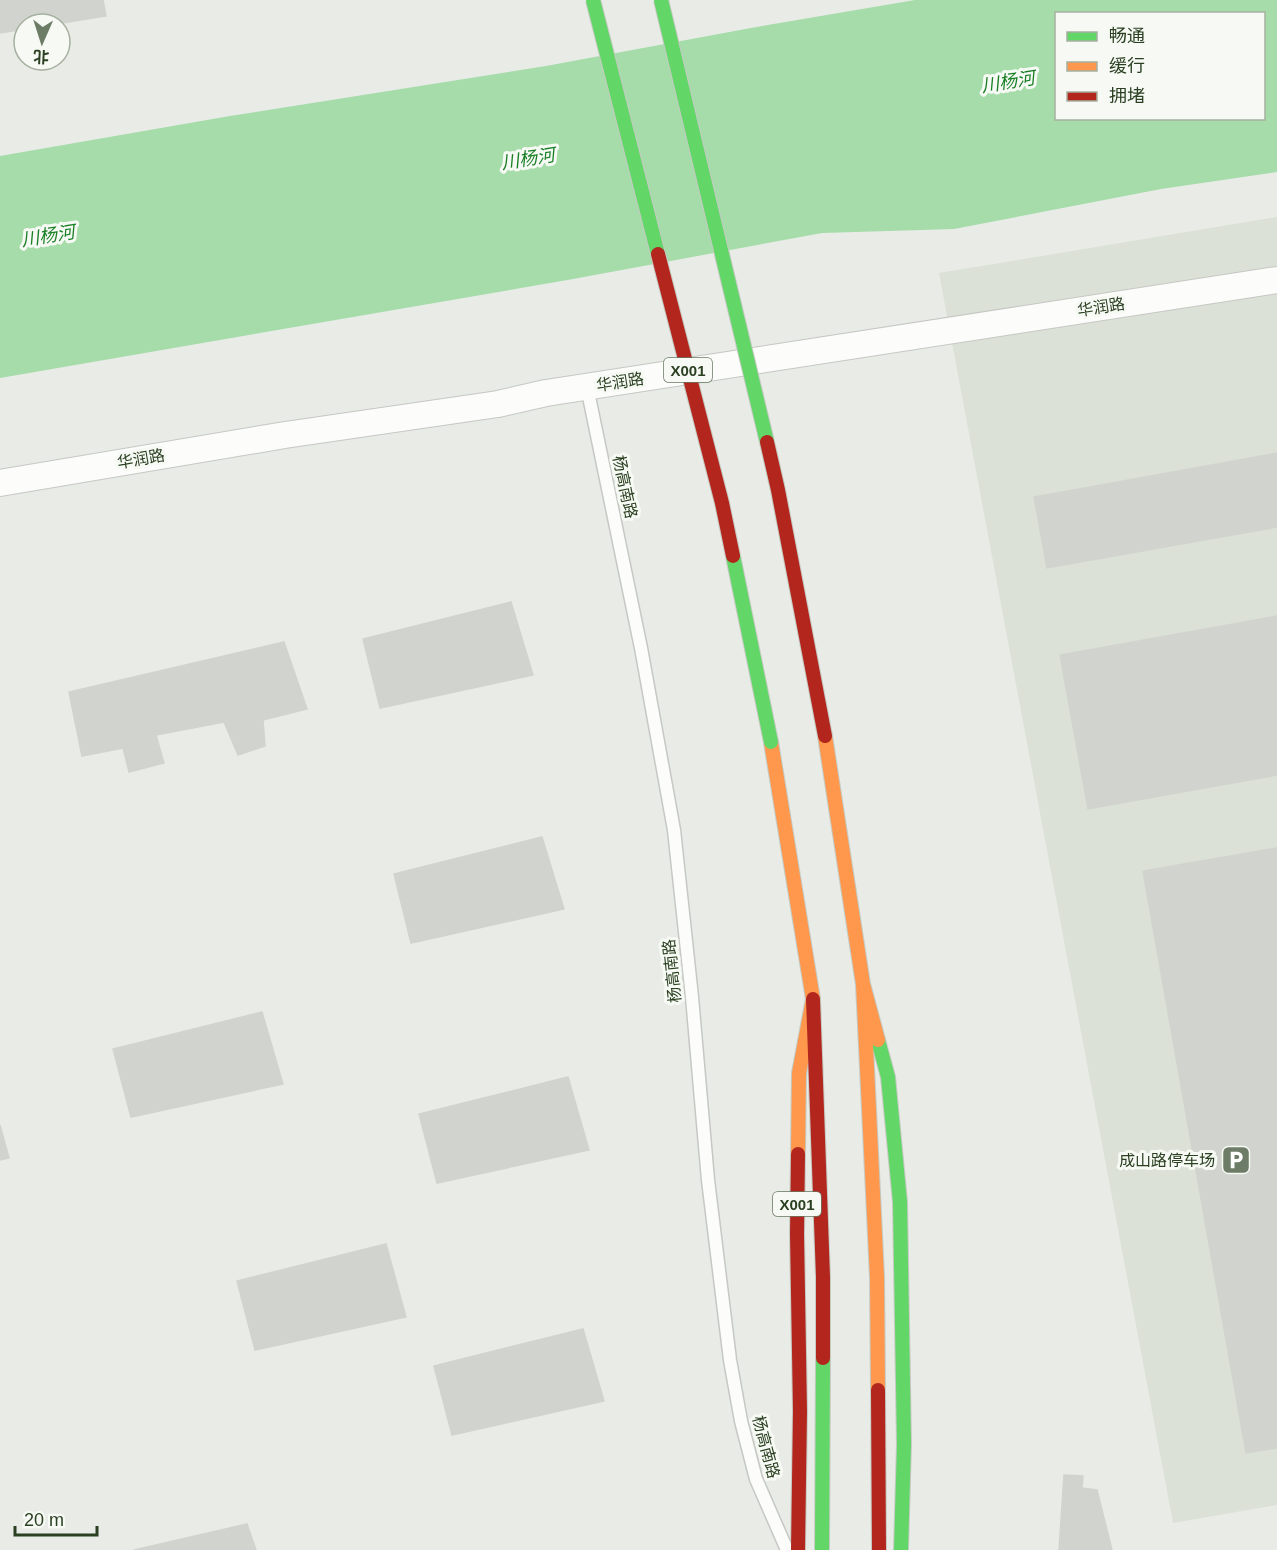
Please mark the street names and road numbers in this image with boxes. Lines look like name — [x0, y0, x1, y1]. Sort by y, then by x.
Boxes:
street label: 华润路 — [1076, 295, 1126, 319]
road number: X001 — [664, 358, 712, 382]
street label: 华润路 — [595, 370, 645, 394]
street label: 华润路 — [116, 446, 166, 472]
street label: 杨高南路 — [610, 454, 640, 520]
street label: 杨高南路 — [660, 938, 684, 1004]
road number: X001 — [773, 1192, 821, 1216]
street label: 杨高南路 — [750, 1414, 782, 1480]

